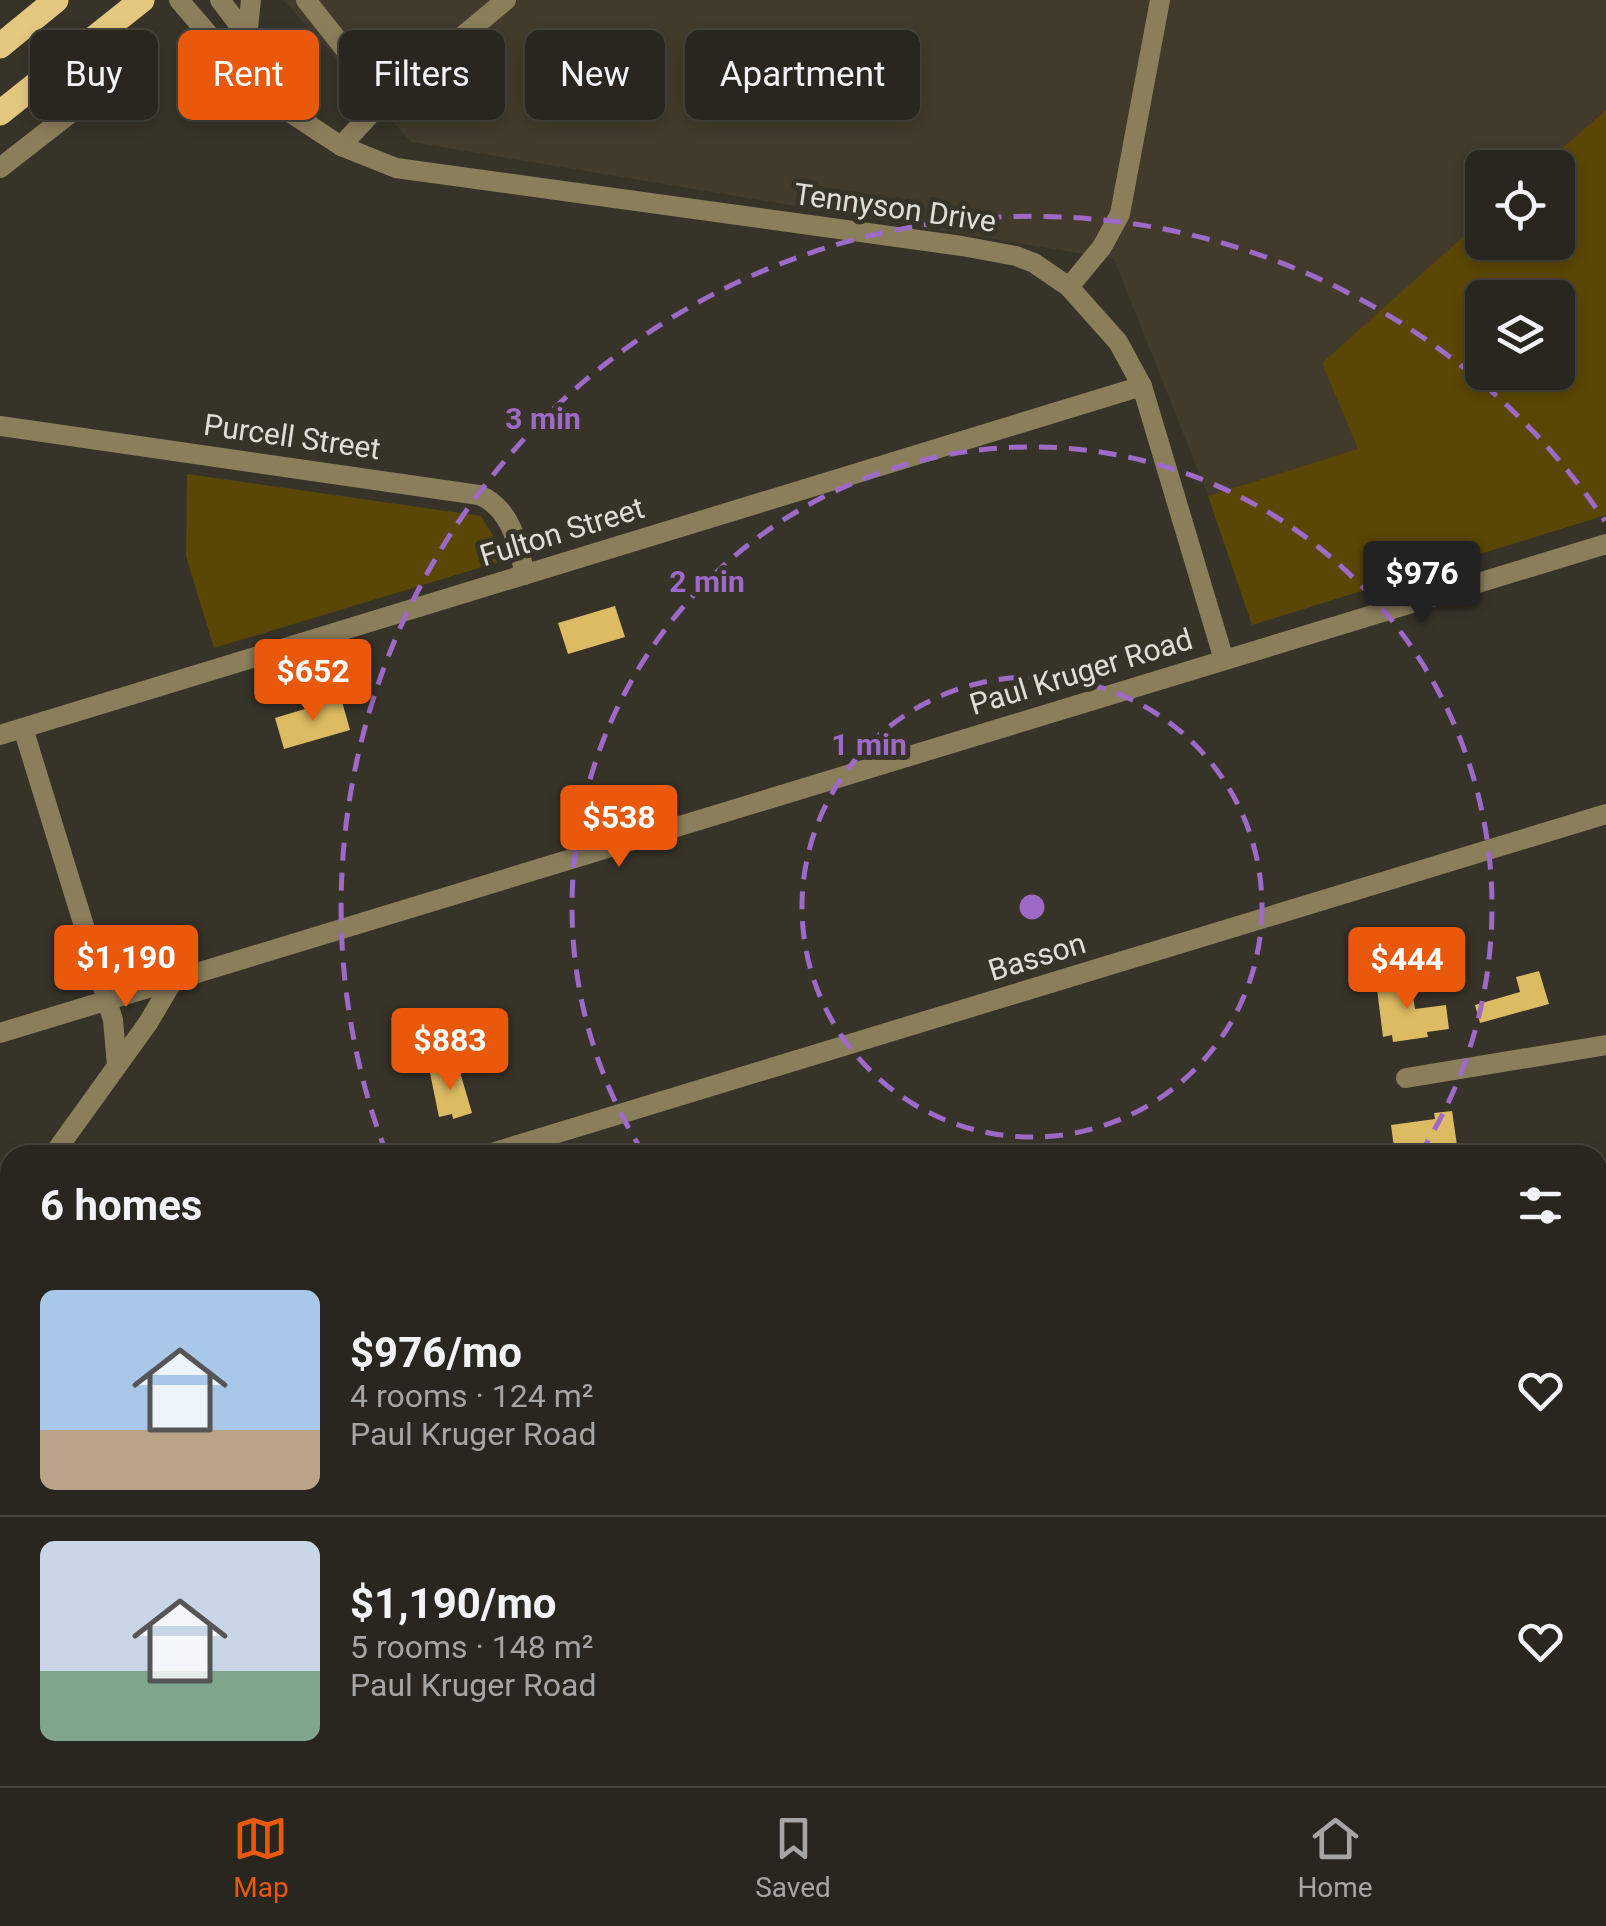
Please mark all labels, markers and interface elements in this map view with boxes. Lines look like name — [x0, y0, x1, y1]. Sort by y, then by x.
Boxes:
chip: Buy — [30, 30, 158, 120]
chip: Rent — [178, 30, 319, 120]
chip: Filters — [339, 30, 505, 120]
chip: New — [525, 30, 665, 120]
chip: Apartment — [685, 30, 920, 120]
map controls — [1465, 150, 1575, 390]
button: locate — [1465, 150, 1575, 260]
street label: Tennyson Drive — [792, 176, 998, 239]
button: layers — [1465, 280, 1575, 390]
text: 3 min — [505, 401, 581, 436]
street label: Purcell Street — [201, 407, 383, 466]
street label: Fulton Street — [476, 490, 648, 573]
pin: $976 — [1363, 541, 1481, 626]
text: $976 — [1385, 554, 1459, 592]
text: 2 min — [669, 564, 745, 599]
street label: Paul Kruger Road — [965, 621, 1196, 722]
pin: $652 — [254, 639, 372, 724]
text: $652 — [276, 652, 350, 690]
text: 1 min — [831, 727, 907, 762]
pin: $538 — [560, 785, 678, 870]
text: $538 — [582, 798, 656, 836]
centre of rings — [1014, 889, 1050, 925]
pin: $1,190 — [45, 925, 207, 1010]
street label: Basson — [984, 925, 1090, 988]
pin: $444 — [1348, 927, 1466, 1012]
text: $1,190 — [76, 938, 176, 976]
text: $444 — [1370, 940, 1444, 978]
pin: $883 — [391, 1008, 509, 1093]
text: $883 — [413, 1021, 487, 1059]
icon: filters — [1513, 1178, 1568, 1233]
text: 6 homes — [40, 1181, 202, 1230]
text: $976/mo — [350, 1328, 522, 1377]
icon: home — [120, 1330, 240, 1450]
icon: heart — [1513, 1363, 1568, 1418]
text: 4 rooms · 124 m² — [350, 1377, 593, 1415]
text: Paul Kruger Road — [350, 1415, 596, 1453]
text: $1,190/mo — [350, 1579, 557, 1628]
icon: home — [120, 1581, 240, 1701]
icon: heart — [1513, 1614, 1568, 1669]
text: 5 rooms · 148 m² — [350, 1628, 593, 1666]
text: Paul Kruger Road — [350, 1666, 596, 1704]
tab: Map — [233, 1811, 289, 1904]
tab: Saved — [755, 1811, 831, 1904]
tab: Home — [1297, 1811, 1373, 1904]

